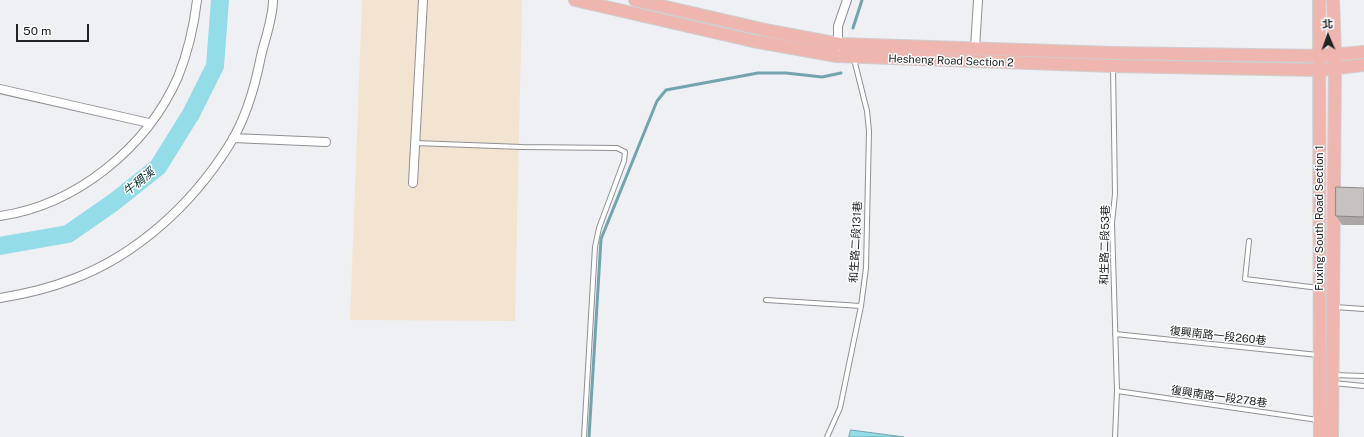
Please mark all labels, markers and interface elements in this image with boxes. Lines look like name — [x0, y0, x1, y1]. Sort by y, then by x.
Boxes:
scale bar — [18, 16, 91, 42]
north arrow — [1308, 16, 1348, 56]
text: 北 — [1322, 18, 1333, 30]
text: 50 m — [23, 24, 51, 38]
street label: Hesheng Road Section 2 — [888, 52, 1014, 70]
street label: Fuxing South Road Section 1 — [1313, 145, 1327, 291]
water label: 牛稠溪 — [120, 165, 158, 199]
street label: 和生路二段131巷 — [847, 201, 865, 283]
street label: 和生路二段53巷 — [1098, 205, 1112, 285]
street label: 復興南路一段260巷 — [1169, 324, 1267, 348]
street label: 復興南路一段278巷 — [1170, 384, 1268, 410]

